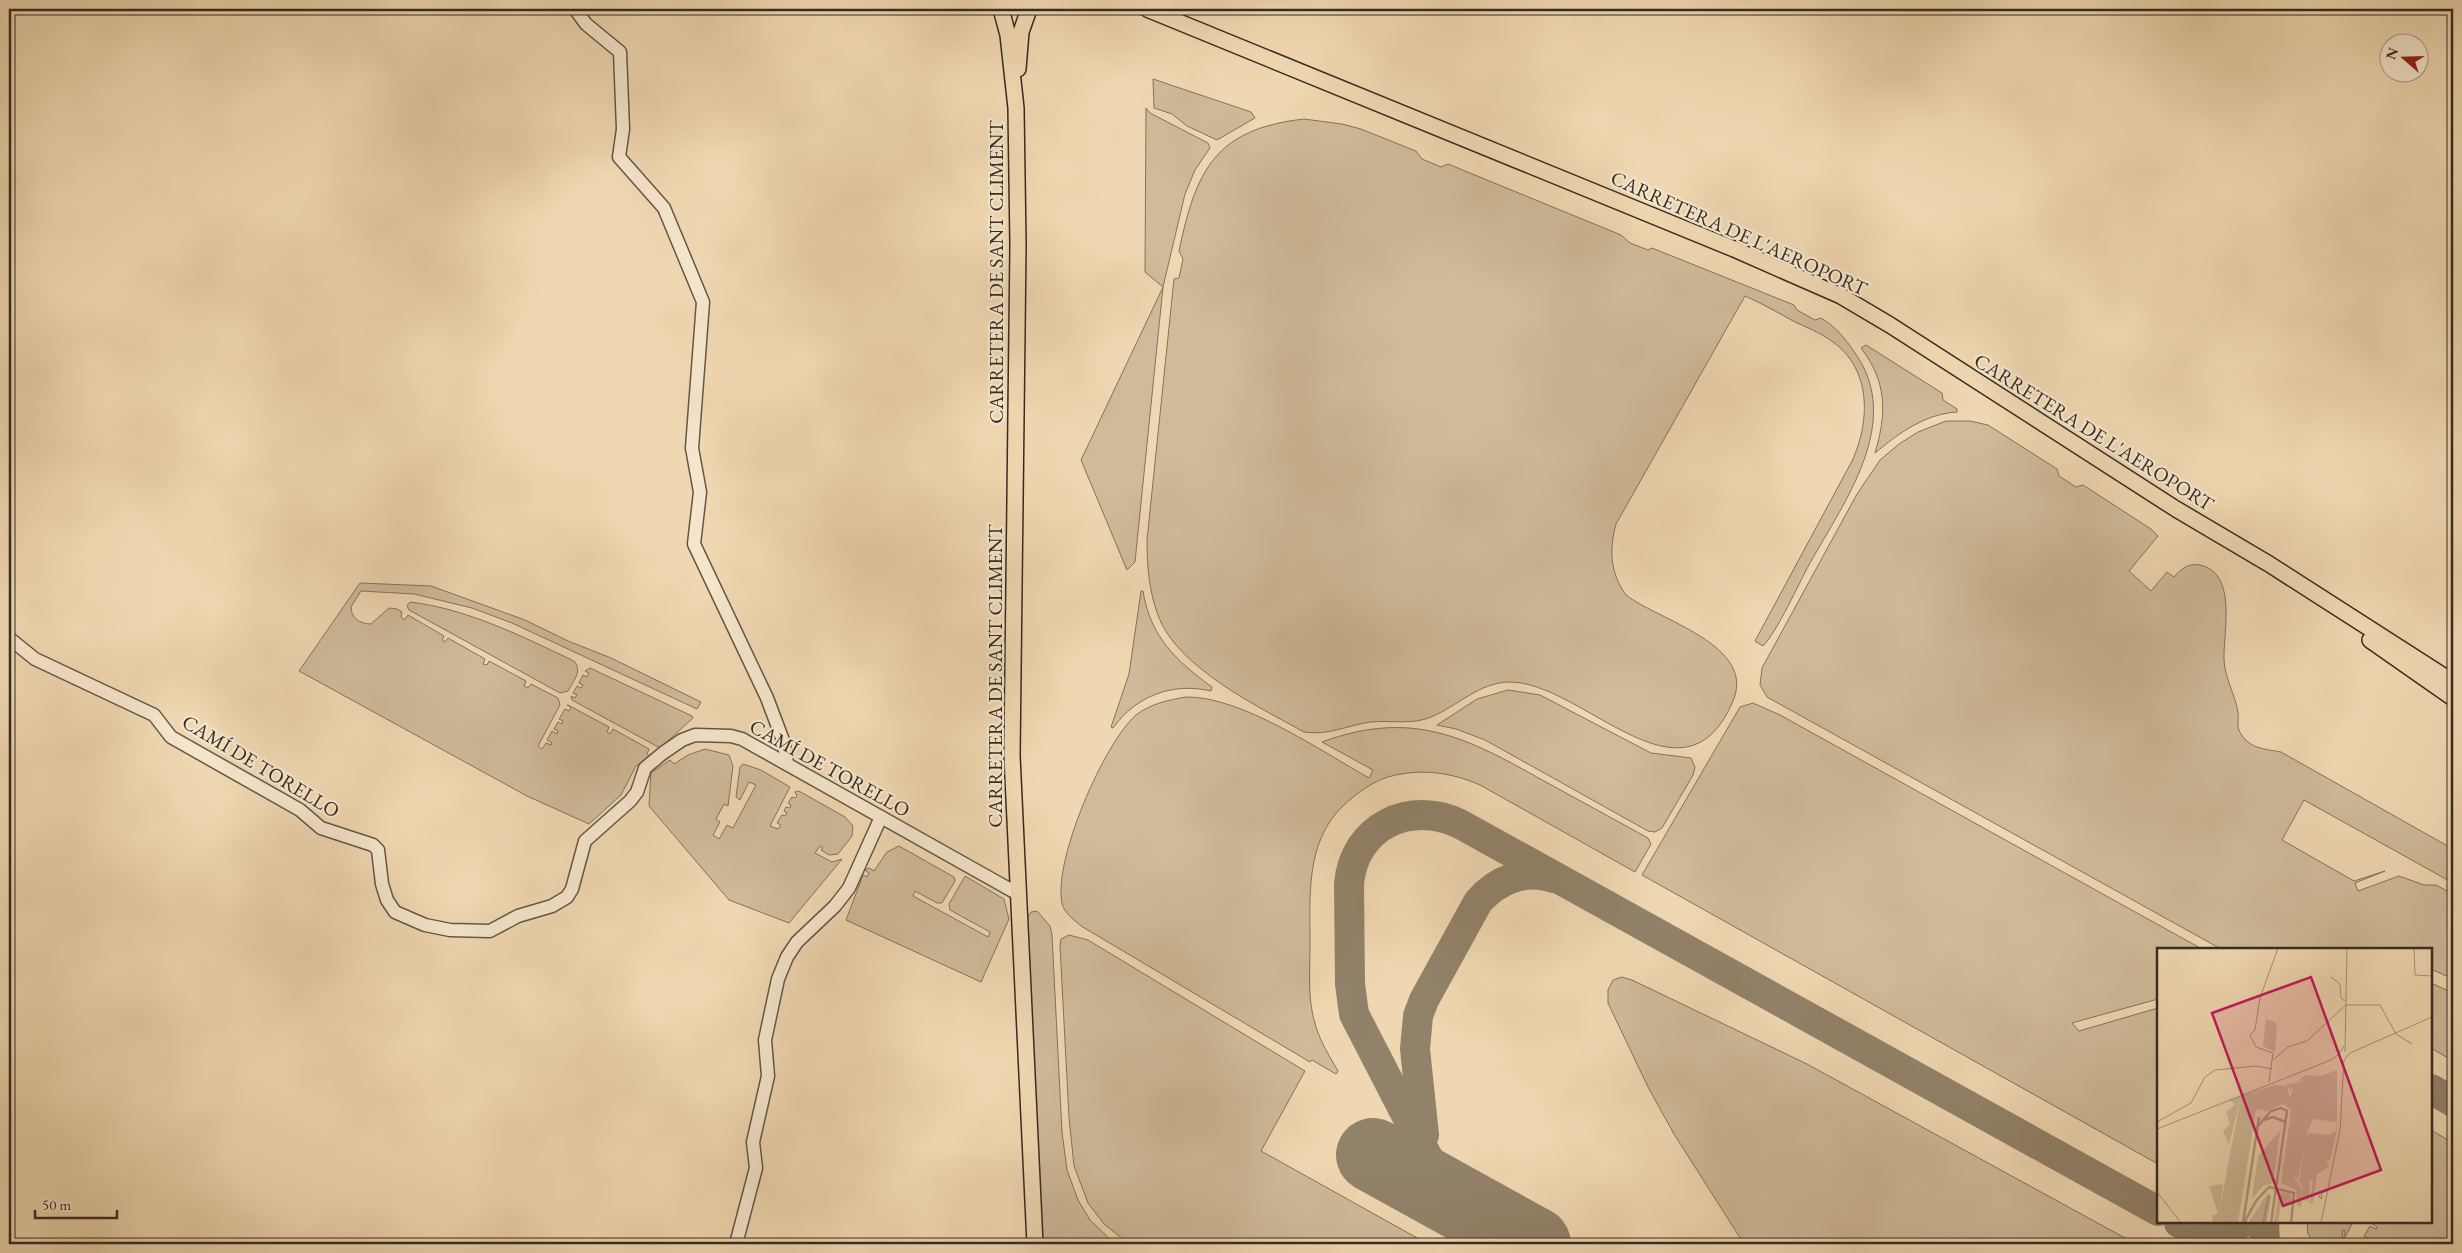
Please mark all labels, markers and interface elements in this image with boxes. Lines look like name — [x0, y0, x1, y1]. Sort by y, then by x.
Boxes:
north arrow — [2380, 32, 2430, 82]
text: N — [2381, 45, 2402, 62]
street label: CARRETERA DE SANT CLIMENT — [983, 120, 1009, 424]
street label: CARRETERA DE L'AEROPORT — [1607, 165, 1872, 302]
street label: CARRETERA DE L'AEROPORT — [1969, 347, 2219, 517]
street label: CARRETERA DE SANT CLIMENT — [982, 524, 1008, 828]
street label: CAMÍ DE TORELLO — [177, 709, 345, 823]
street label: CAMÍ DE TORELLO — [745, 713, 915, 823]
inset map — [2157, 948, 2432, 1223]
scale bar — [35, 1188, 118, 1220]
text: 50 m — [42, 1195, 71, 1214]

